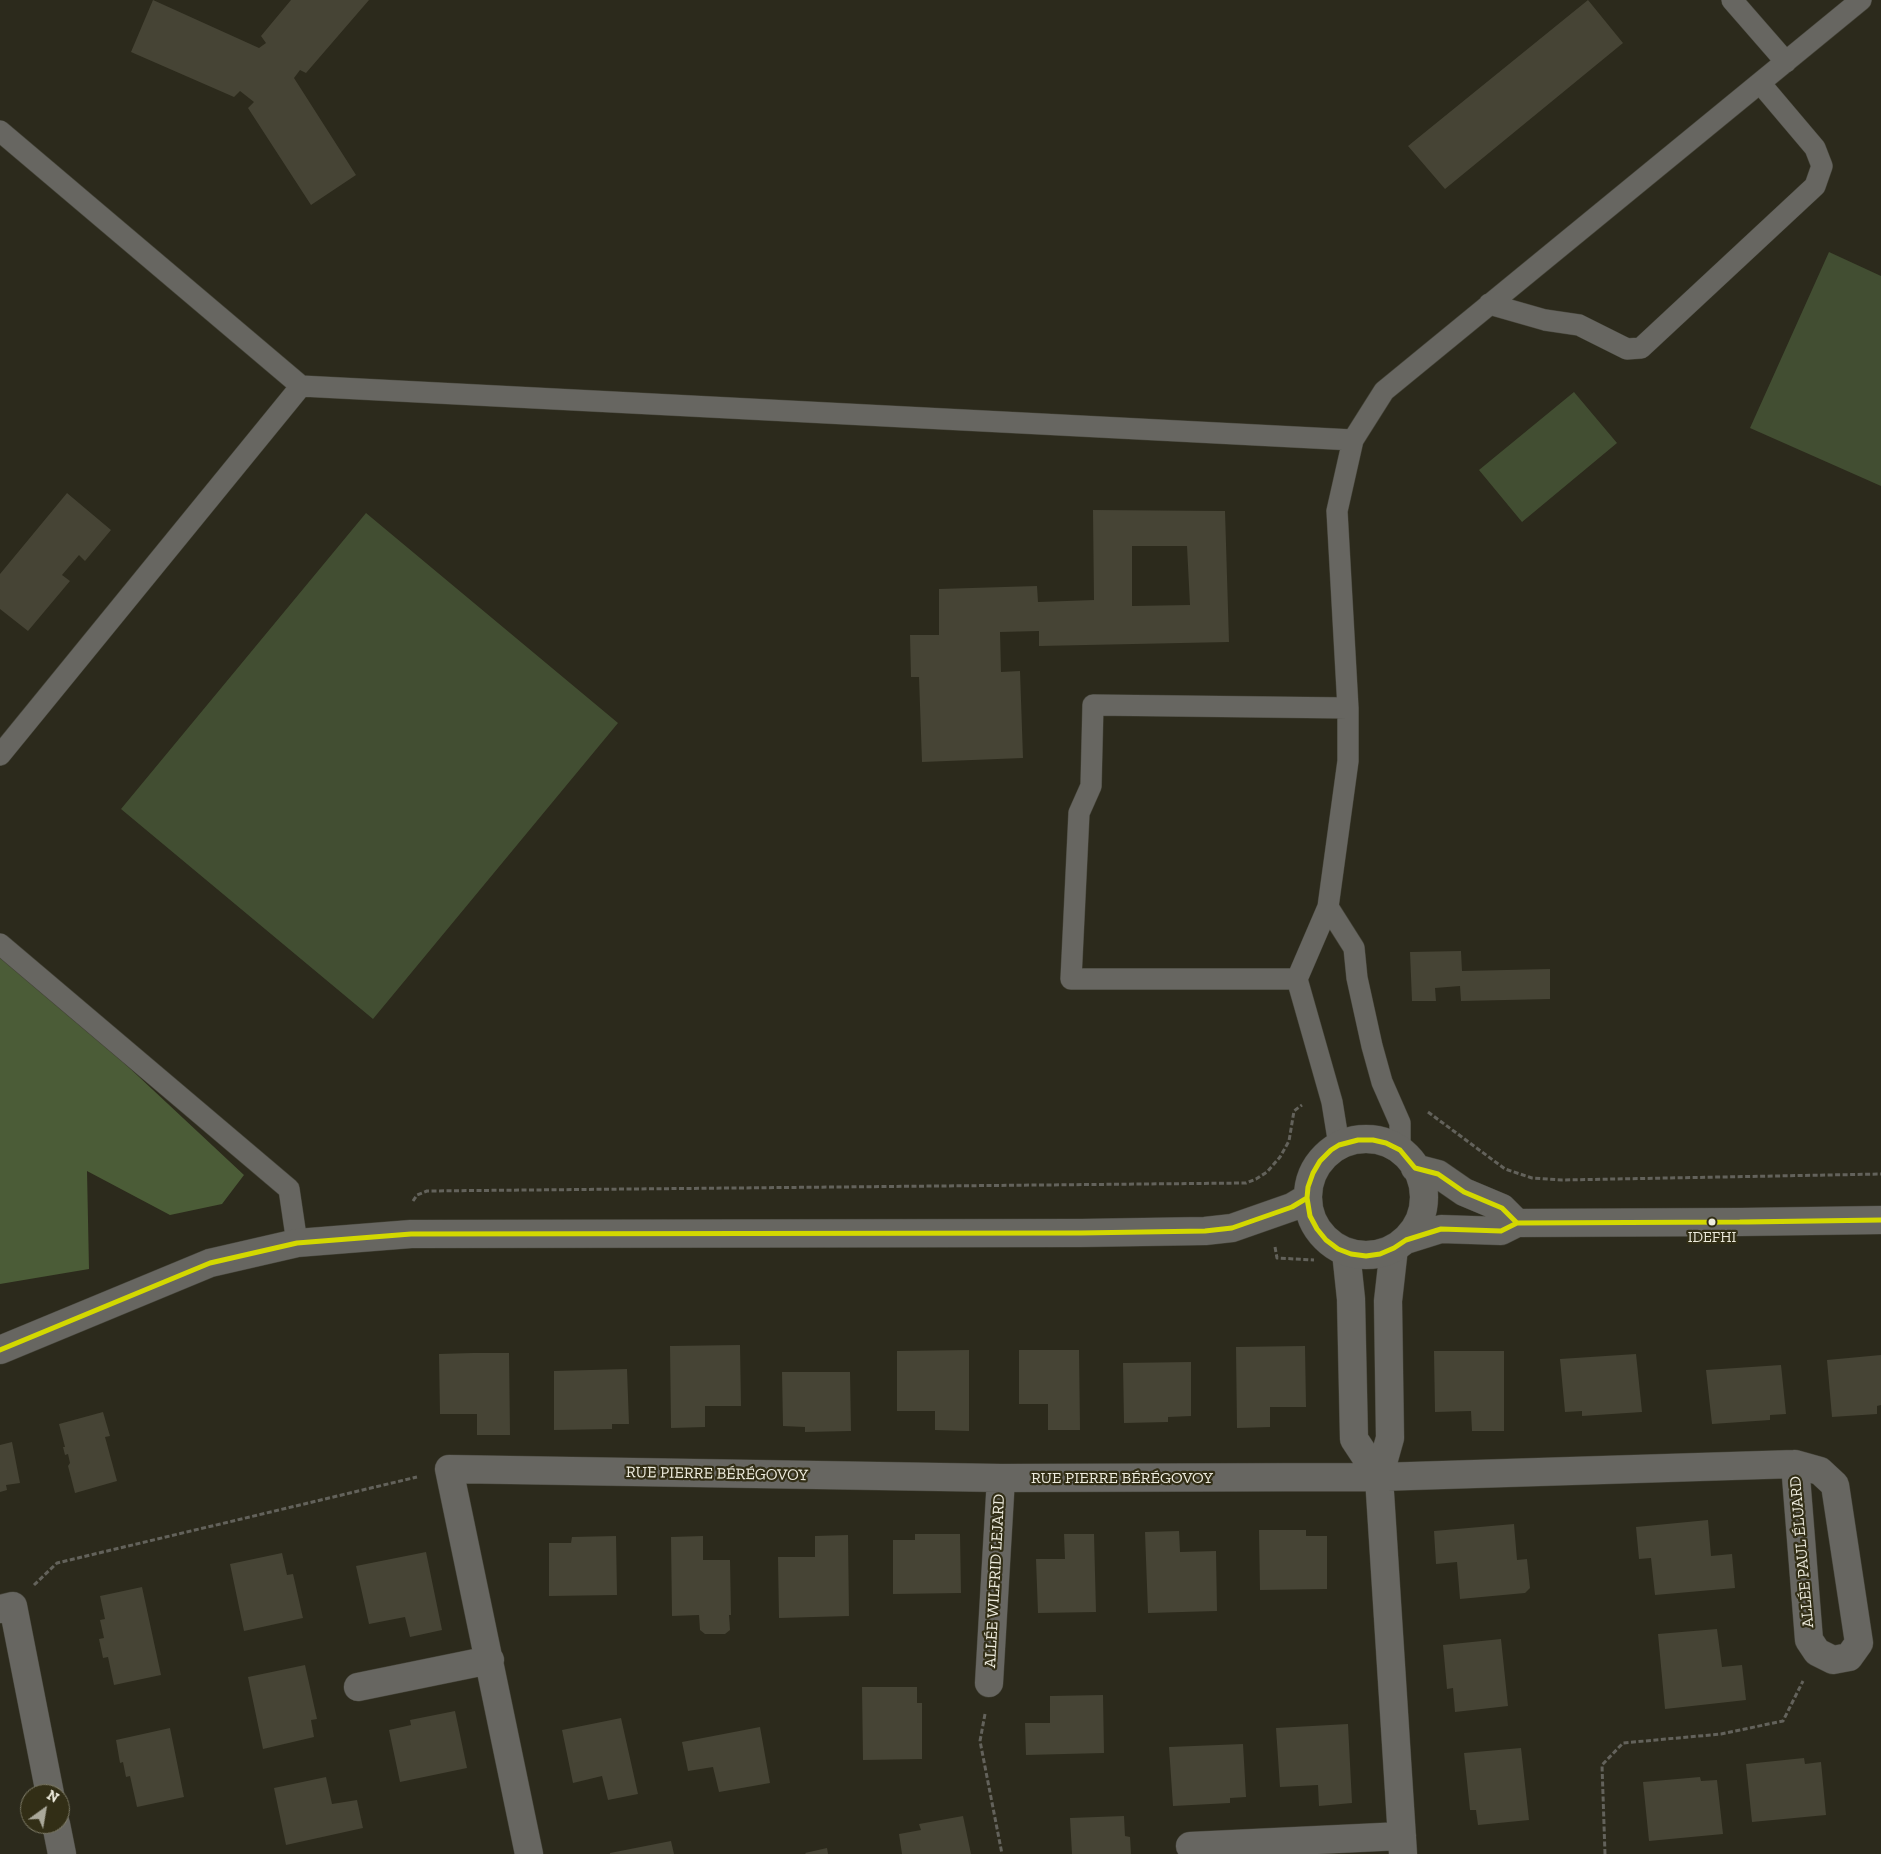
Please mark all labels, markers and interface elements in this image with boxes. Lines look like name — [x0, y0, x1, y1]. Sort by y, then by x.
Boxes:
marker: IDEFHI — [1707, 1217, 1717, 1227]
place label: IDEFHI — [1688, 1229, 1736, 1247]
street label: RUE PIERRE BÉRÉGOVOY — [626, 1463, 808, 1485]
street label: RUE PIERRE BÉRÉGOVOY — [1031, 1468, 1213, 1488]
street label: ALLÉE PAUL ÉLUARD — [1786, 1475, 1818, 1629]
street label: ALLÉE WILFRID LEJARD — [981, 1493, 1009, 1669]
north arrow — [20, 1784, 70, 1834]
text: N — [44, 1787, 62, 1807]

